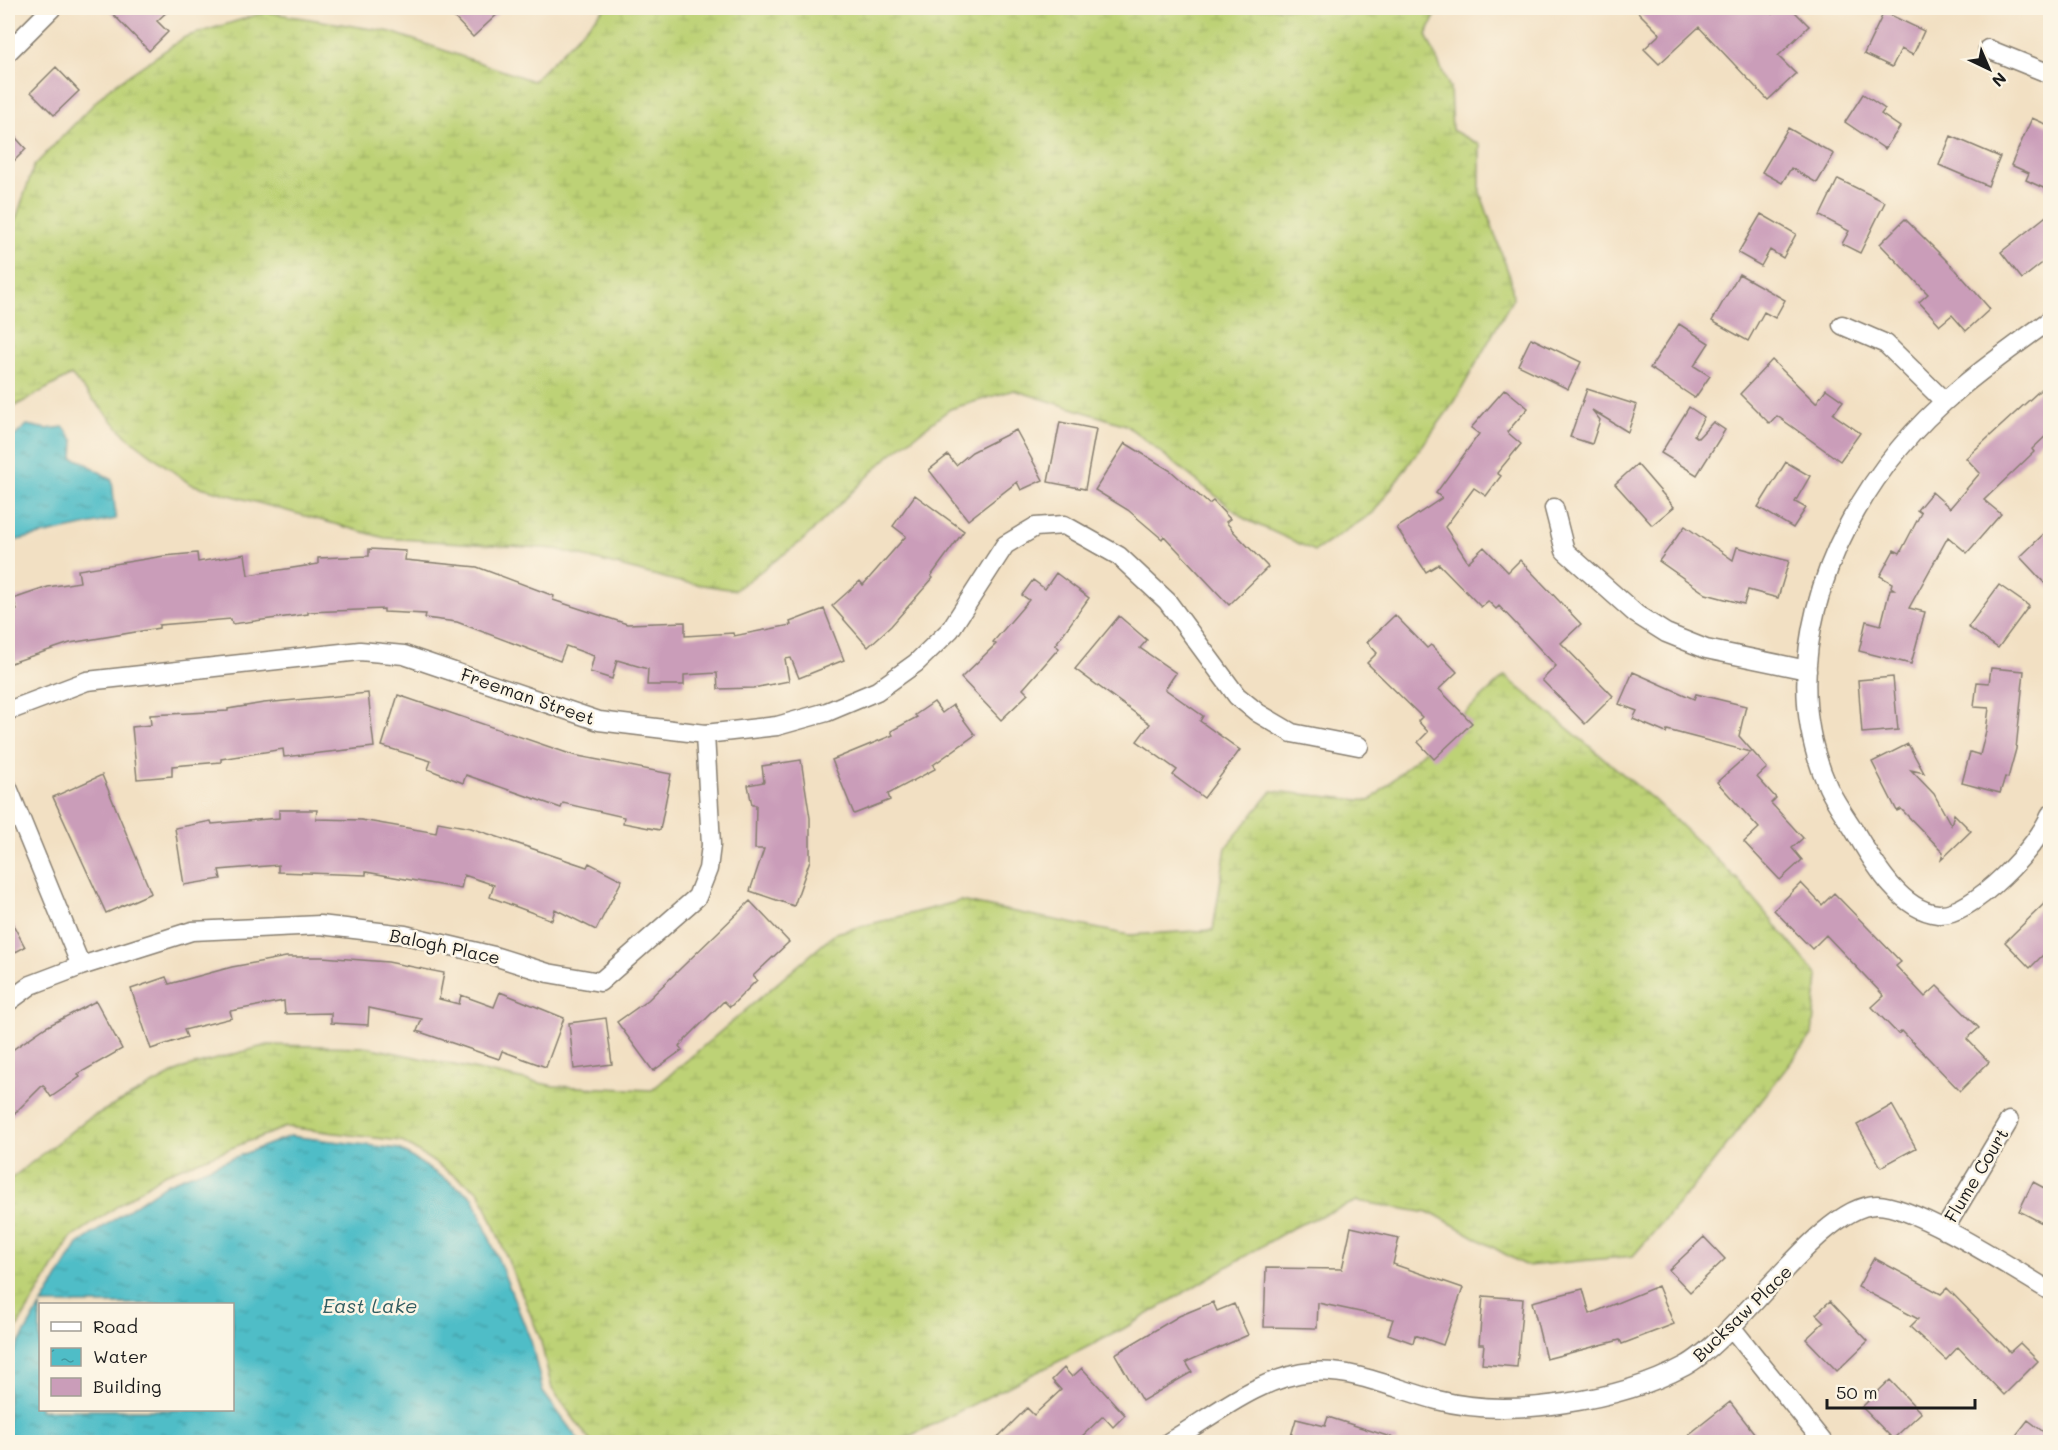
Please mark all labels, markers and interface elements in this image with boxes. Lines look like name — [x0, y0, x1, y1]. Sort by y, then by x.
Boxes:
north arrow — [1959, 39, 2019, 99]
text: N — [1988, 68, 2011, 92]
street label: Freeman Street — [458, 662, 598, 730]
street label: Balogh Place — [388, 923, 502, 969]
street label: Flume Court — [1938, 1123, 2014, 1227]
street label: Bucksaw Place — [1687, 1259, 1797, 1367]
water label: East Lake — [323, 1292, 417, 1318]
legend — [39, 1303, 234, 1411]
text: Road — [93, 1314, 138, 1338]
text: Water — [93, 1344, 148, 1368]
scale bar — [1827, 1372, 1976, 1410]
text: Building — [93, 1374, 161, 1398]
text: 50 m — [1836, 1380, 1878, 1404]

